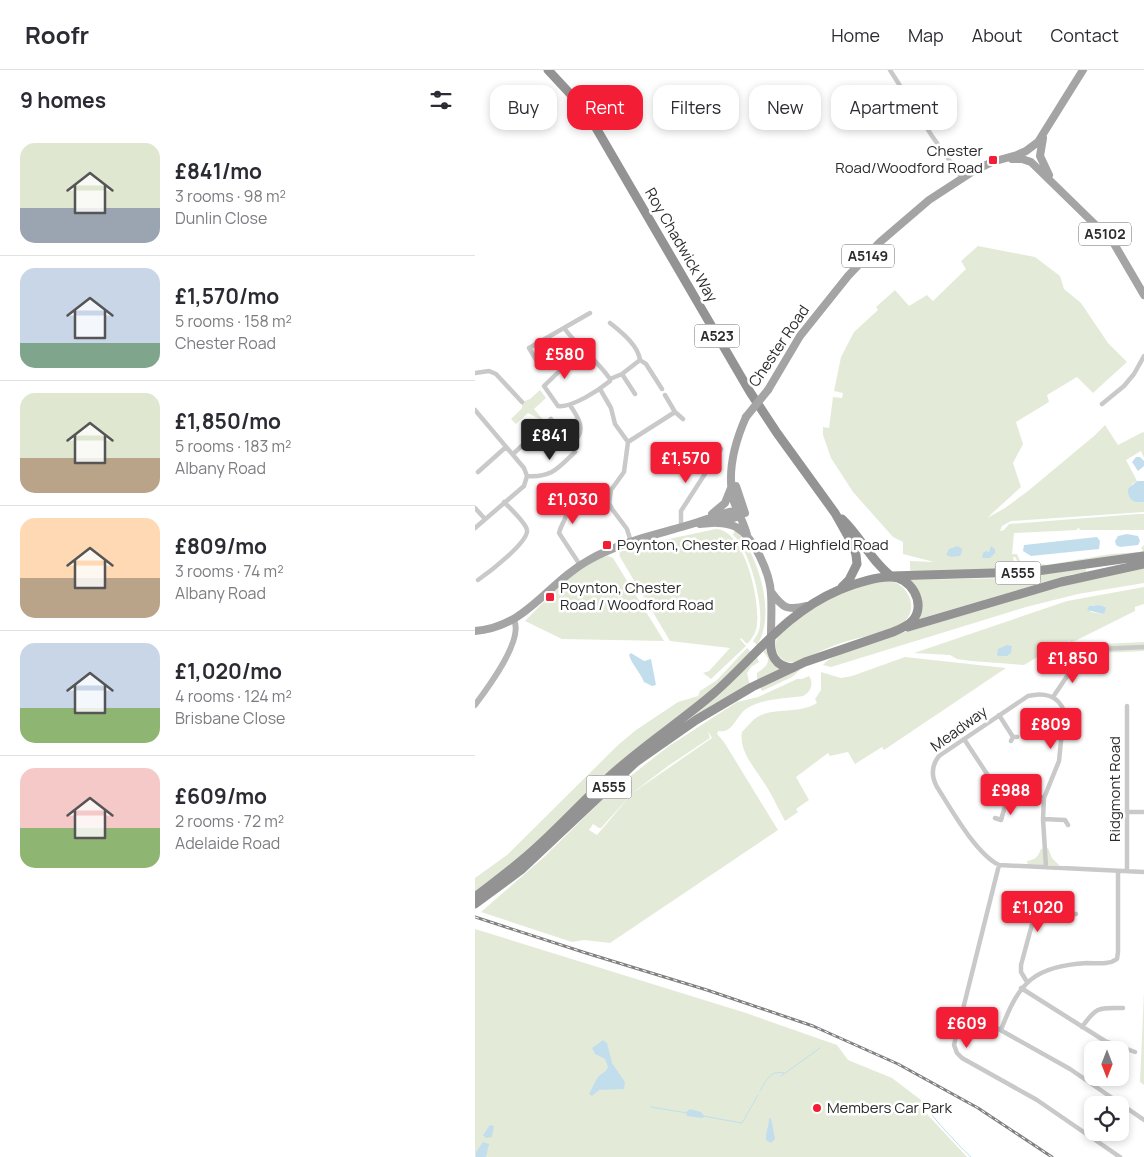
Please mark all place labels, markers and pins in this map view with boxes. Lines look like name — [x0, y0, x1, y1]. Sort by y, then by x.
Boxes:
place label: Chester Road/Woodford Road — [835, 140, 984, 178]
marker: Chester Road/Woodford Road — [987, 154, 999, 166]
pin: £580 — [535, 338, 595, 380]
pin: £841 — [520, 418, 580, 461]
pin: £1,570 — [645, 442, 727, 484]
pin: £1,030 — [532, 482, 614, 525]
place label: Poynton, Chester Road / Highfield Road — [617, 534, 889, 555]
marker: Poynton, Chester Road / Highfield Road — [601, 539, 613, 551]
place label: Poynton, Chester Road / Woodford Road — [560, 577, 714, 615]
marker: Poynton, Chester Road / Woodford Road — [544, 591, 556, 603]
pin: £1,850 — [1032, 642, 1114, 684]
pin: £809 — [1021, 708, 1081, 750]
pin: £988 — [981, 774, 1041, 816]
pin: £1,020 — [997, 890, 1079, 933]
pin: £609 — [937, 1006, 997, 1049]
place label: Members Car Park — [827, 1097, 952, 1118]
marker: Members Car Park — [811, 1102, 823, 1114]

